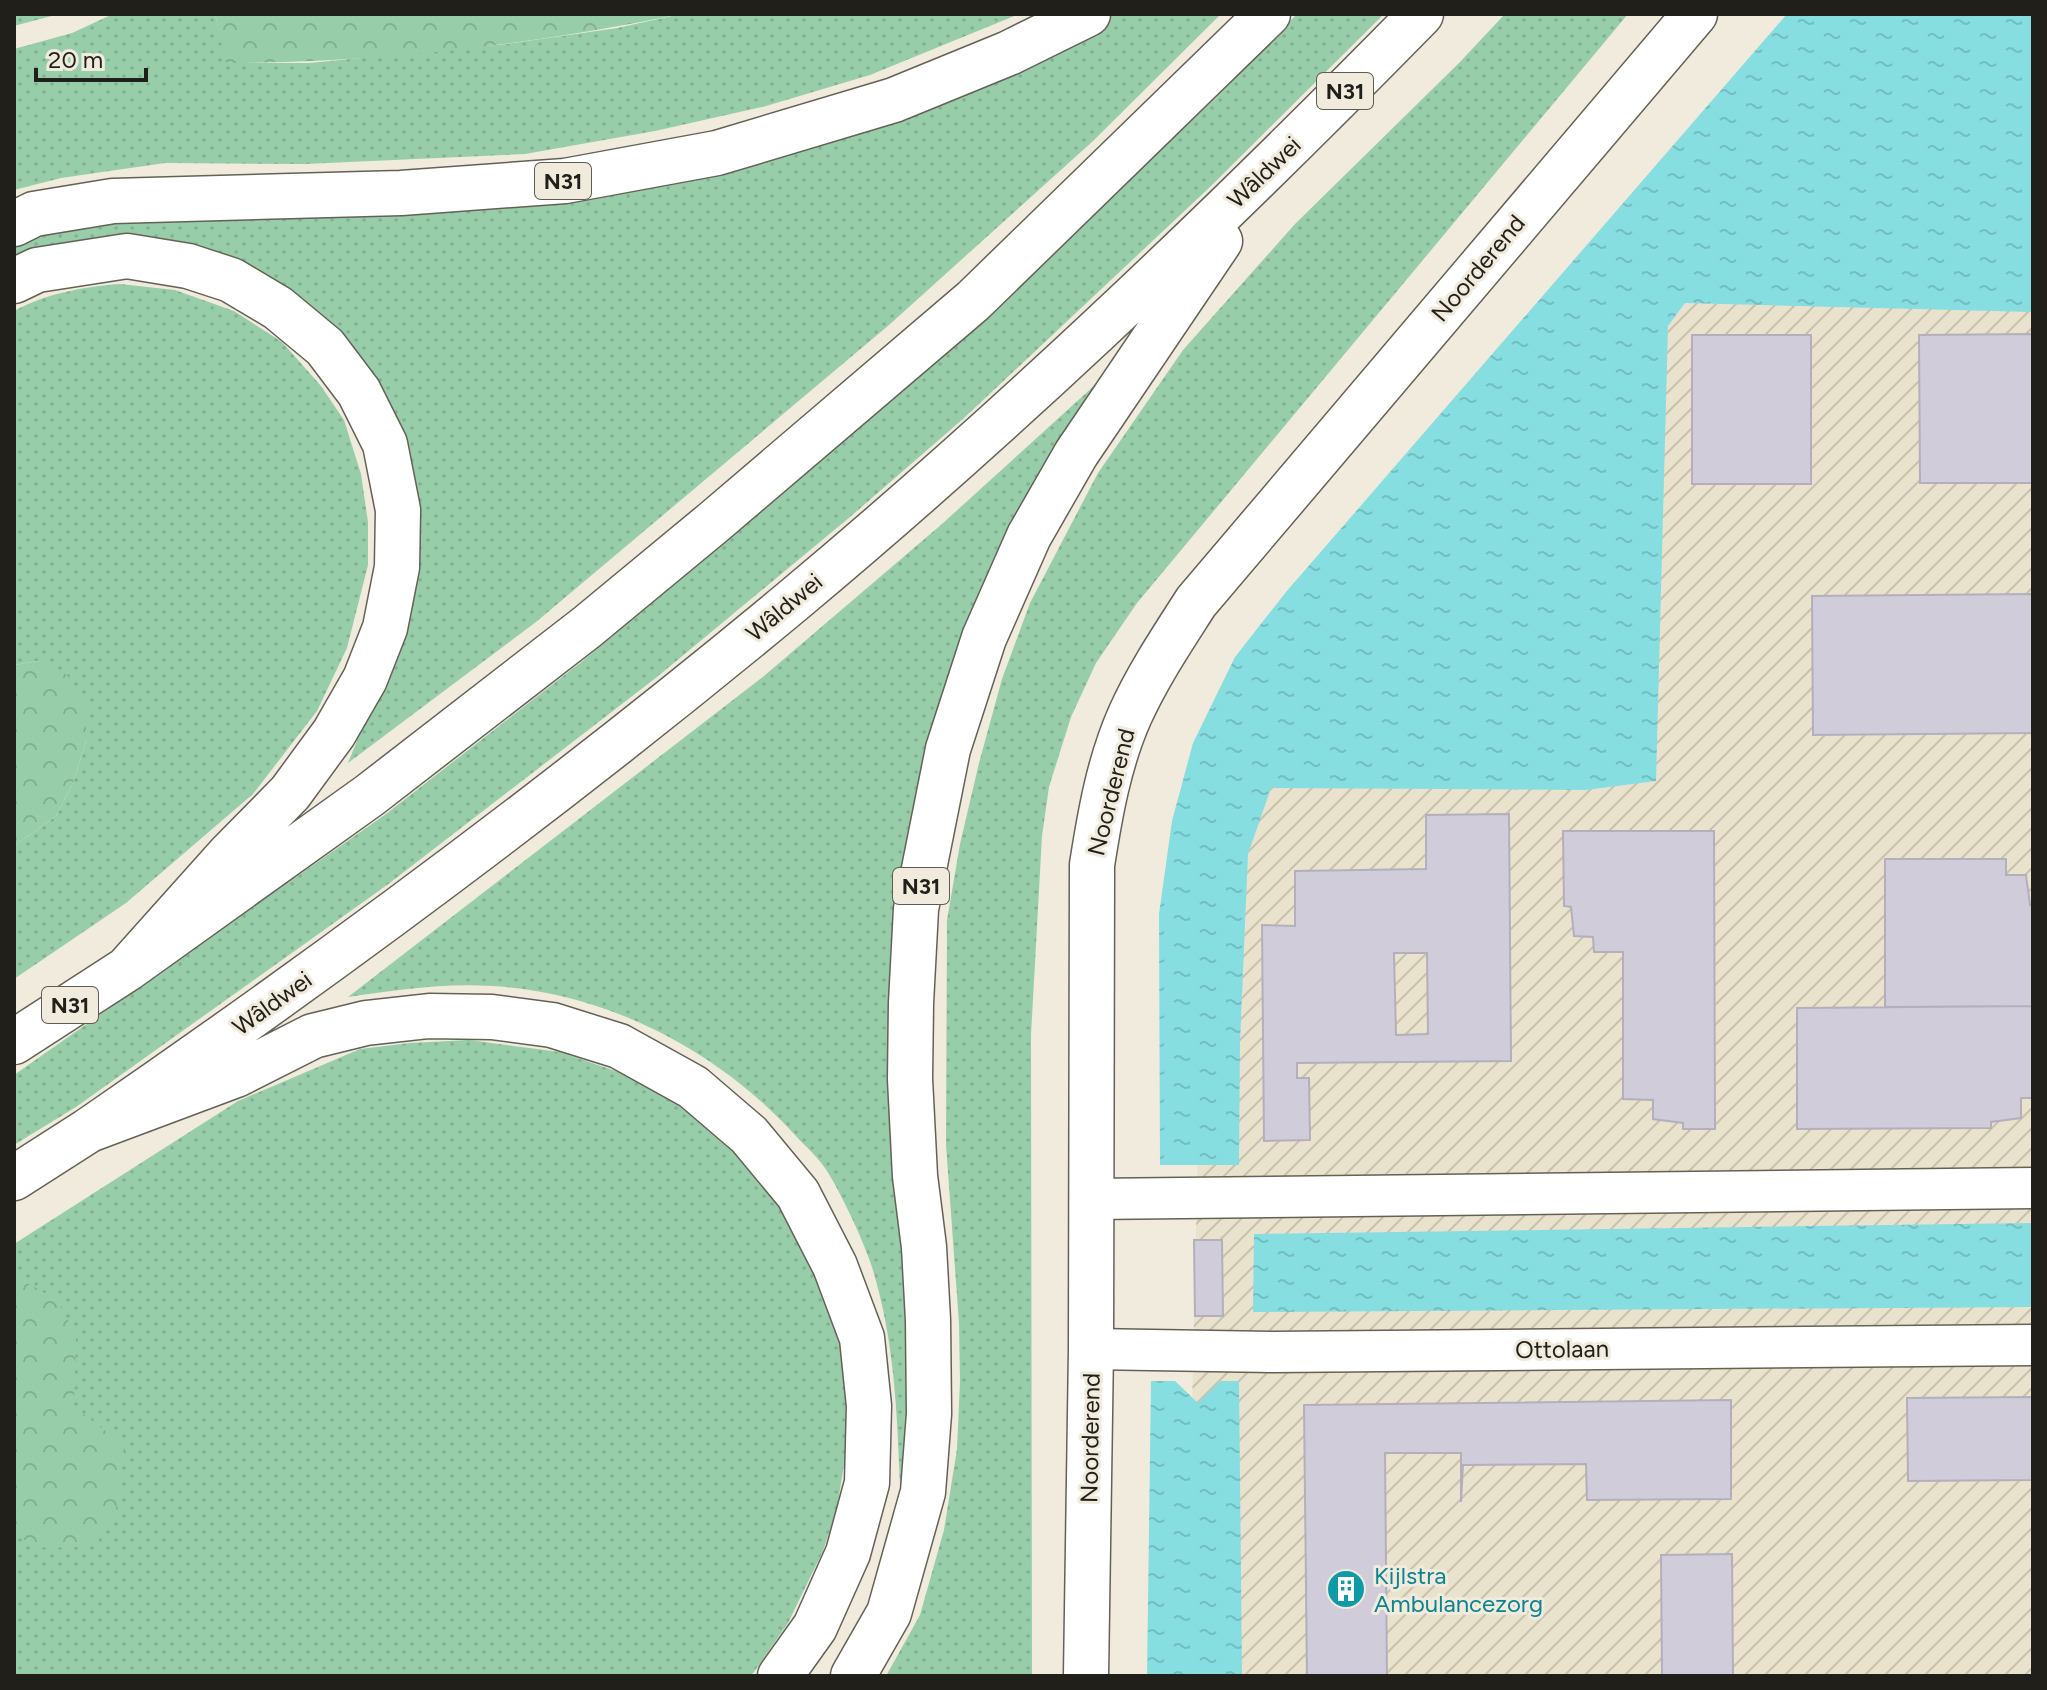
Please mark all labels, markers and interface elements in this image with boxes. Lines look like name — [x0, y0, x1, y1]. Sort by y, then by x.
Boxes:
scale bar — [36, 32, 146, 82]
text: 20 m — [48, 45, 103, 74]
road number: N31 — [1317, 73, 1373, 109]
street label: Wâldwei — [1221, 130, 1307, 214]
road number: N31 — [535, 163, 591, 199]
street label: Noorderend — [1425, 209, 1531, 327]
street label: Wâldwei — [740, 567, 828, 647]
street label: Noorderend — [1081, 725, 1141, 859]
road number: N31 — [893, 868, 949, 904]
street label: Wâldwei — [227, 965, 317, 1041]
road number: N31 — [42, 987, 98, 1023]
street label: Ottolaan — [1515, 1334, 1609, 1364]
street label: Noorderend — [1074, 1373, 1106, 1503]
place label: Kijlstra Ambulancezorg — [1374, 1561, 1543, 1618]
building icon: Kijlstra Ambulancezorg — [1325, 1568, 1367, 1610]

